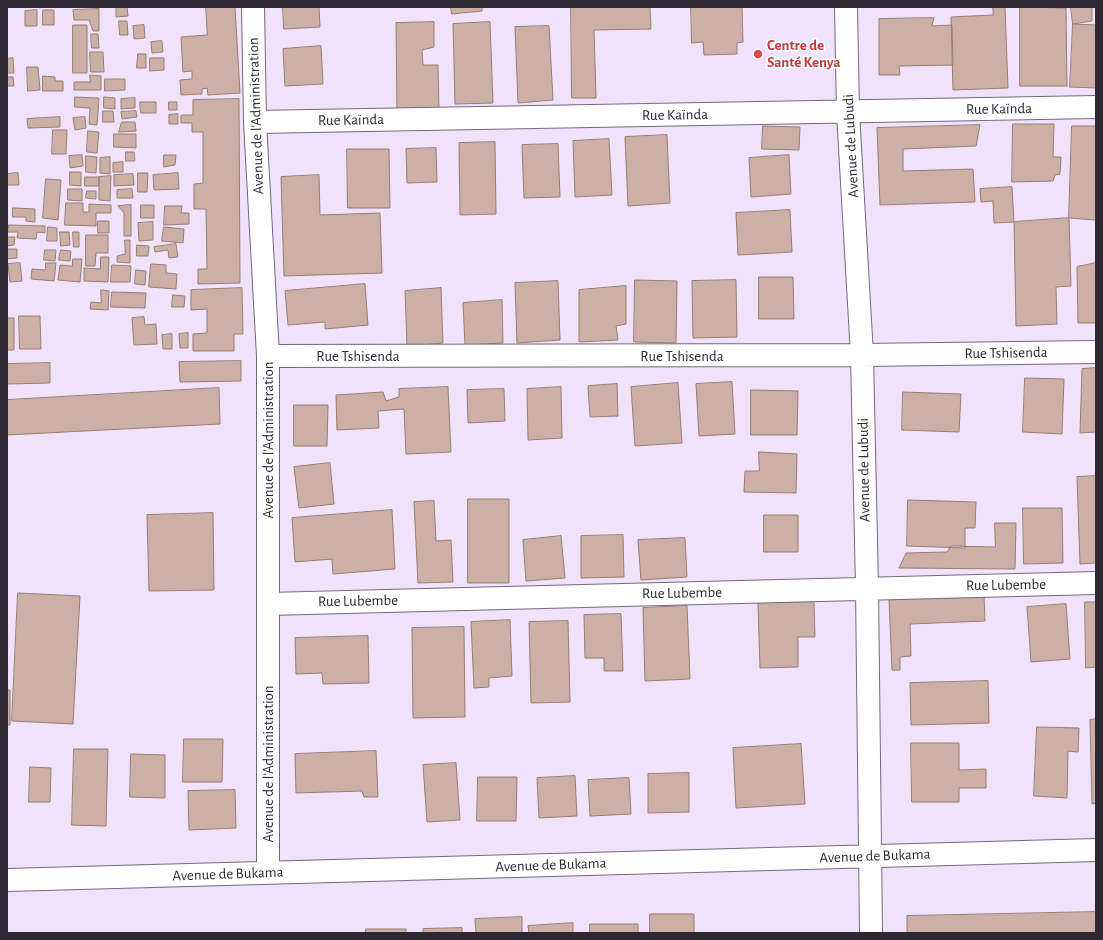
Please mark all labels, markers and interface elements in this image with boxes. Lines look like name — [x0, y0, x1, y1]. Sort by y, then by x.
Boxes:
place label: Centre de Santé Kenya — [767, 36, 841, 71]
street label: Avenue de l'Administration — [244, 37, 268, 195]
marker: Centre de Santé Kenya — [752, 48, 764, 60]
street label: Avenue de Lubudi — [839, 94, 863, 198]
street label: Rue Kaïnda — [966, 99, 1032, 119]
street label: Rue Kaïnda — [642, 105, 708, 125]
street label: Rue Kaïnda — [318, 110, 384, 130]
street label: Rue Tshisenda — [964, 343, 1048, 363]
street label: Rue Tshisenda — [316, 347, 400, 365]
street label: Rue Tshisenda — [640, 347, 724, 365]
street label: Avenue de l'Administration — [259, 361, 277, 519]
street label: Avenue de Lubudi — [854, 418, 874, 522]
street label: Rue Lubembe — [966, 575, 1046, 595]
street label: Rue Lubembe — [642, 583, 722, 603]
street label: Rue Lubembe — [318, 591, 398, 611]
street label: Avenue de l'Administration — [259, 685, 277, 843]
street label: Avenue de Bukama — [819, 845, 931, 867]
street label: Avenue de Bukama — [495, 854, 607, 876]
street label: Avenue de Bukama — [172, 863, 284, 885]

